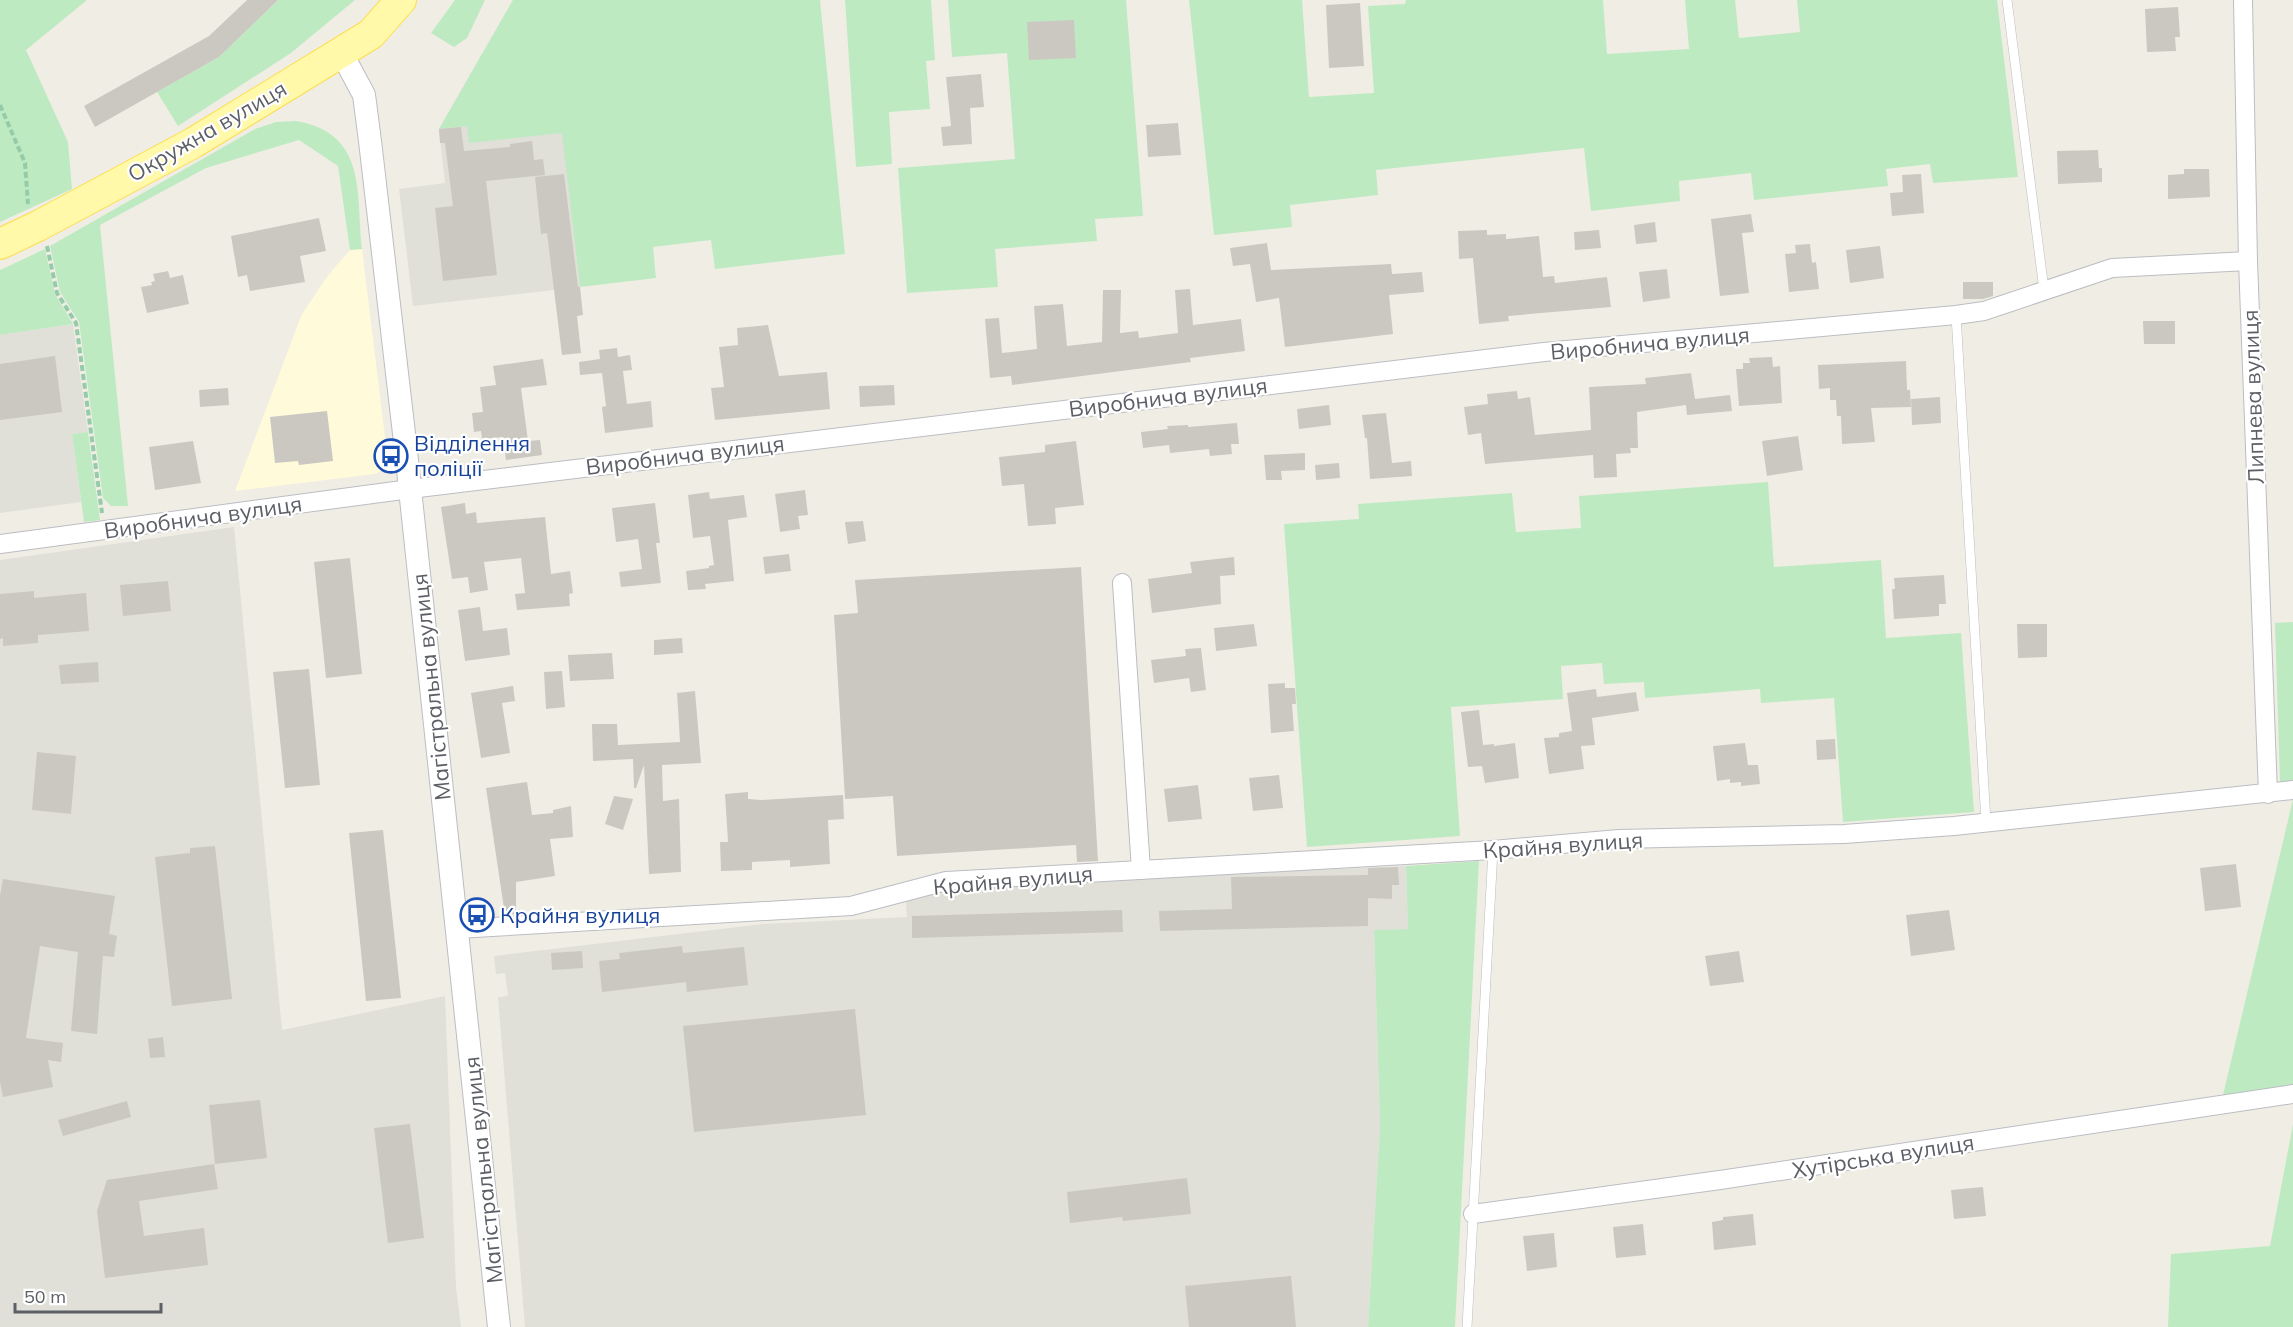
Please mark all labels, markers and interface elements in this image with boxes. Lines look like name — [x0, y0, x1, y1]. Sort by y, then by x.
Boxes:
street label: Окружна вулиця — [122, 74, 292, 188]
street label: Липнева вулиця — [2236, 309, 2270, 485]
street label: Виробнича вулиця — [1549, 320, 1751, 366]
street label: Виробнича вулиця — [1067, 371, 1269, 423]
place label: Відділення поліції — [414, 429, 530, 482]
street label: Виробнича вулиця — [584, 429, 786, 481]
bus stop icon: Відділення поліції — [373, 438, 409, 474]
street label: Виробнича вулиця — [102, 489, 304, 545]
street label: Магістральна вулиця — [405, 572, 457, 802]
street label: Крайня вулиця — [1482, 825, 1644, 865]
street label: Крайня вулиця — [932, 859, 1094, 901]
bus stop icon: Крайня вулиця — [459, 897, 495, 933]
place label: Крайня вулиця — [500, 901, 660, 929]
street label: Магістральна вулиця — [457, 1055, 509, 1285]
street label: Хутірська вулиця — [1790, 1128, 1976, 1184]
scale bar — [15, 1276, 160, 1314]
text: 50 m — [24, 1285, 66, 1308]

